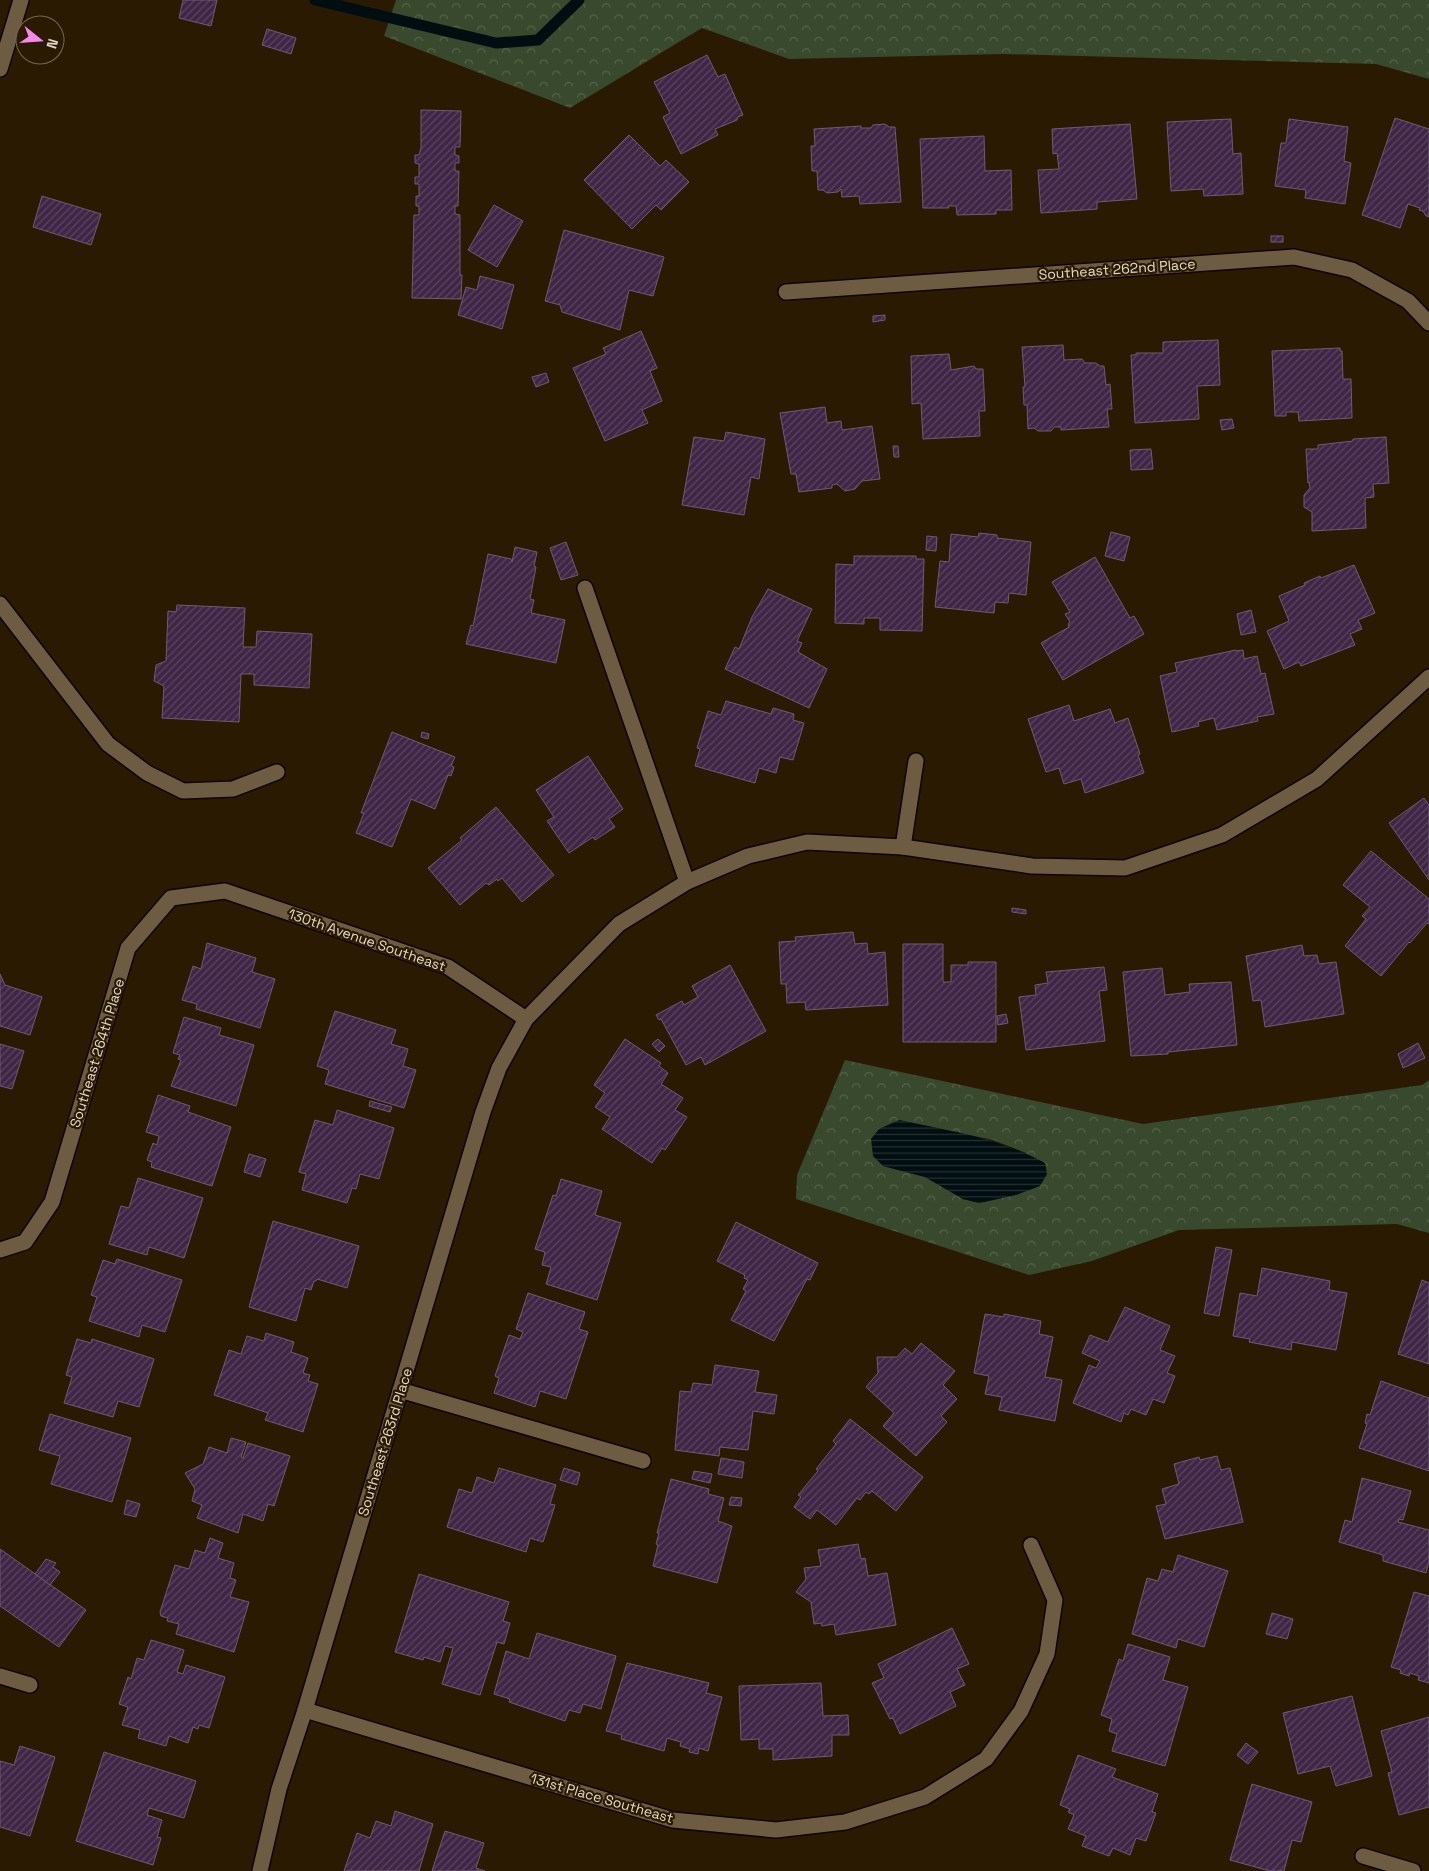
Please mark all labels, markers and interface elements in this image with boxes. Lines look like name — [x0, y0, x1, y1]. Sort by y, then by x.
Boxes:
north arrow — [15, 15, 65, 65]
text: N — [42, 37, 62, 51]
street label: Southeast 262nd Place — [1038, 255, 1196, 283]
street label: 130th Avenue Southeast — [286, 905, 448, 975]
street label: Southeast 264th Place — [66, 976, 128, 1130]
street label: Southeast 263rd Place — [354, 1366, 416, 1518]
street label: 131st Place Southeast — [528, 1769, 676, 1827]

